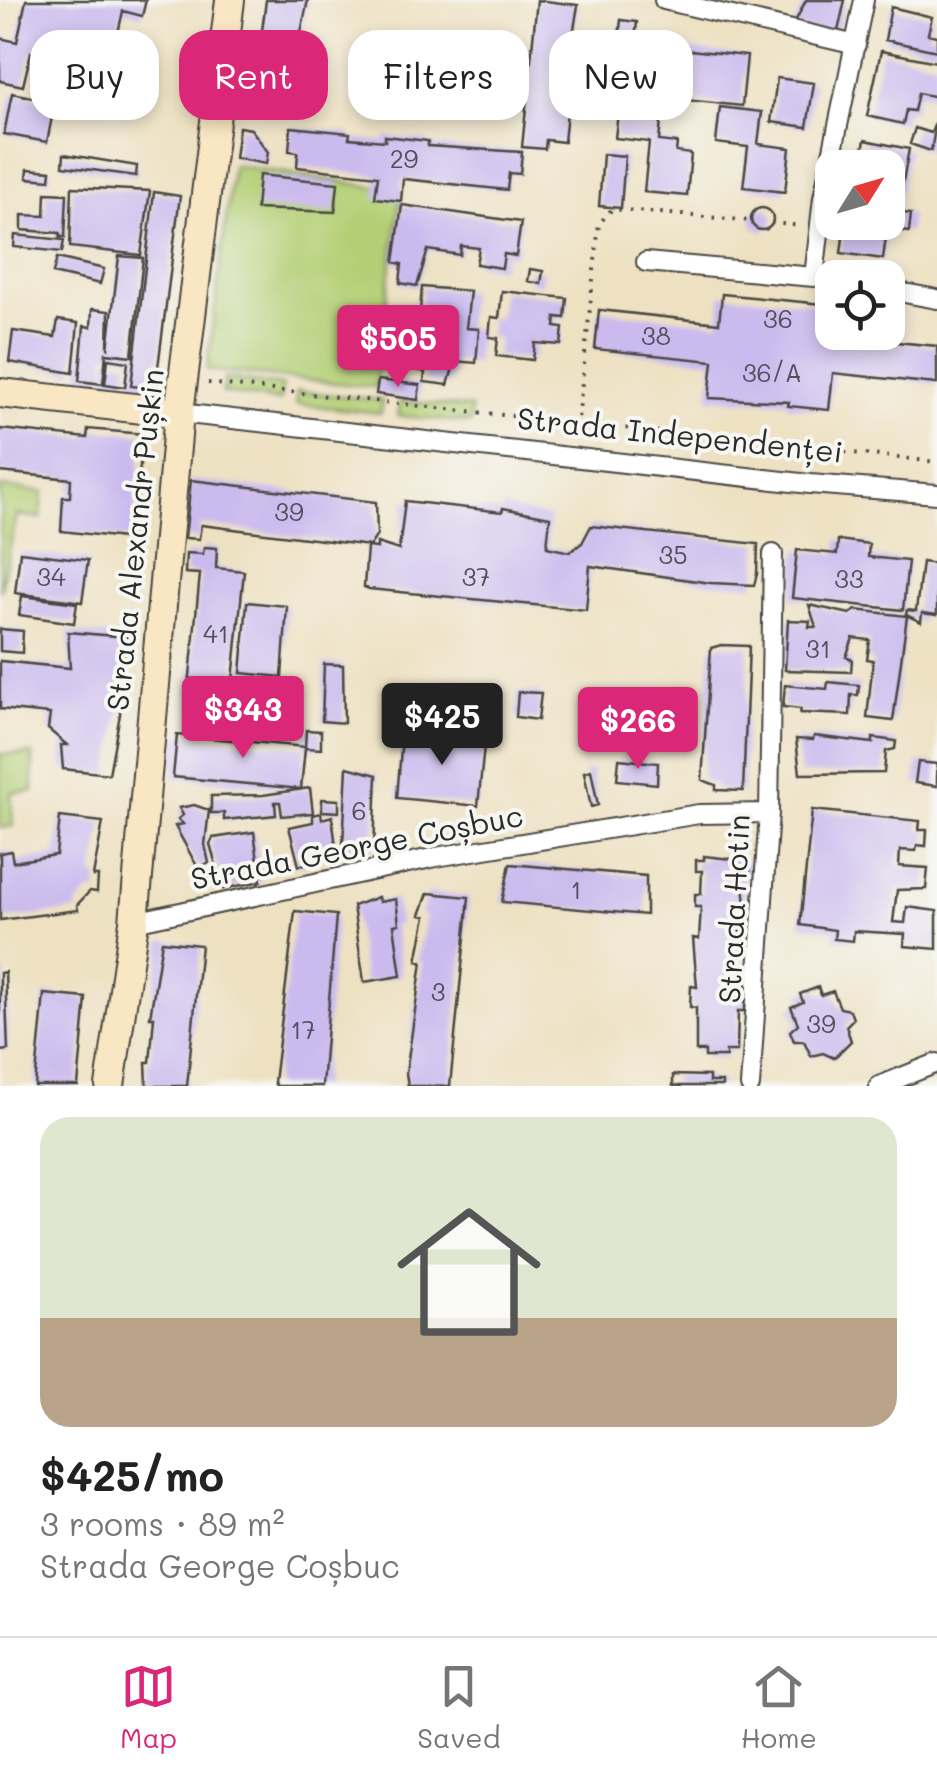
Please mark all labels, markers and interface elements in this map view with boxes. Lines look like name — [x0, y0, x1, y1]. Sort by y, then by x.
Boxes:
chip: Buy — [30, 30, 159, 120]
chip: Rent — [179, 30, 328, 120]
chip: Filters — [348, 30, 529, 120]
chip: New — [549, 30, 693, 120]
house number: 29 — [390, 142, 419, 174]
north arrow — [815, 150, 905, 240]
map controls — [815, 150, 905, 350]
button: locate — [815, 260, 905, 350]
house number: 36 — [763, 302, 793, 334]
pin: $505 — [339, 305, 457, 390]
text: $505 — [359, 316, 437, 358]
house number: 38 — [641, 319, 671, 351]
house number: 36/A — [742, 356, 802, 388]
street label: Strada Alexandr Pușkin — [96, 367, 173, 713]
street label: Strada Independenței — [515, 397, 845, 472]
house number: 39 — [274, 495, 304, 527]
house number: 35 — [658, 538, 688, 570]
house number: 34 — [36, 560, 66, 592]
house number: 37 — [462, 560, 490, 592]
house number: 33 — [834, 562, 864, 594]
house number: 41 — [203, 617, 229, 649]
house number: 31 — [805, 632, 831, 664]
pin: $343 — [184, 676, 302, 761]
pin: $425 — [383, 683, 501, 768]
text: $343 — [204, 687, 282, 729]
pin: $266 — [579, 687, 697, 772]
text: $425 — [404, 694, 480, 736]
text: $266 — [600, 698, 676, 740]
street label: Strada George Coșbuc — [187, 794, 526, 899]
house number: 6 — [351, 794, 367, 826]
street label: Strada Hotin — [708, 813, 758, 1004]
house number: 1 — [570, 873, 582, 905]
house number: 3 — [431, 975, 445, 1007]
house number: 39 — [806, 1007, 836, 1039]
house number: 17 — [290, 1013, 316, 1045]
icon: home — [379, 1182, 559, 1362]
text: $425/mo — [40, 1447, 224, 1502]
text: 3 rooms · 89 m² — [40, 1502, 285, 1544]
text: Strada George Coșbuc — [40, 1544, 400, 1586]
tab: Map — [120, 1659, 177, 1755]
tab: Saved — [417, 1659, 500, 1755]
tab: Home — [741, 1659, 817, 1755]

